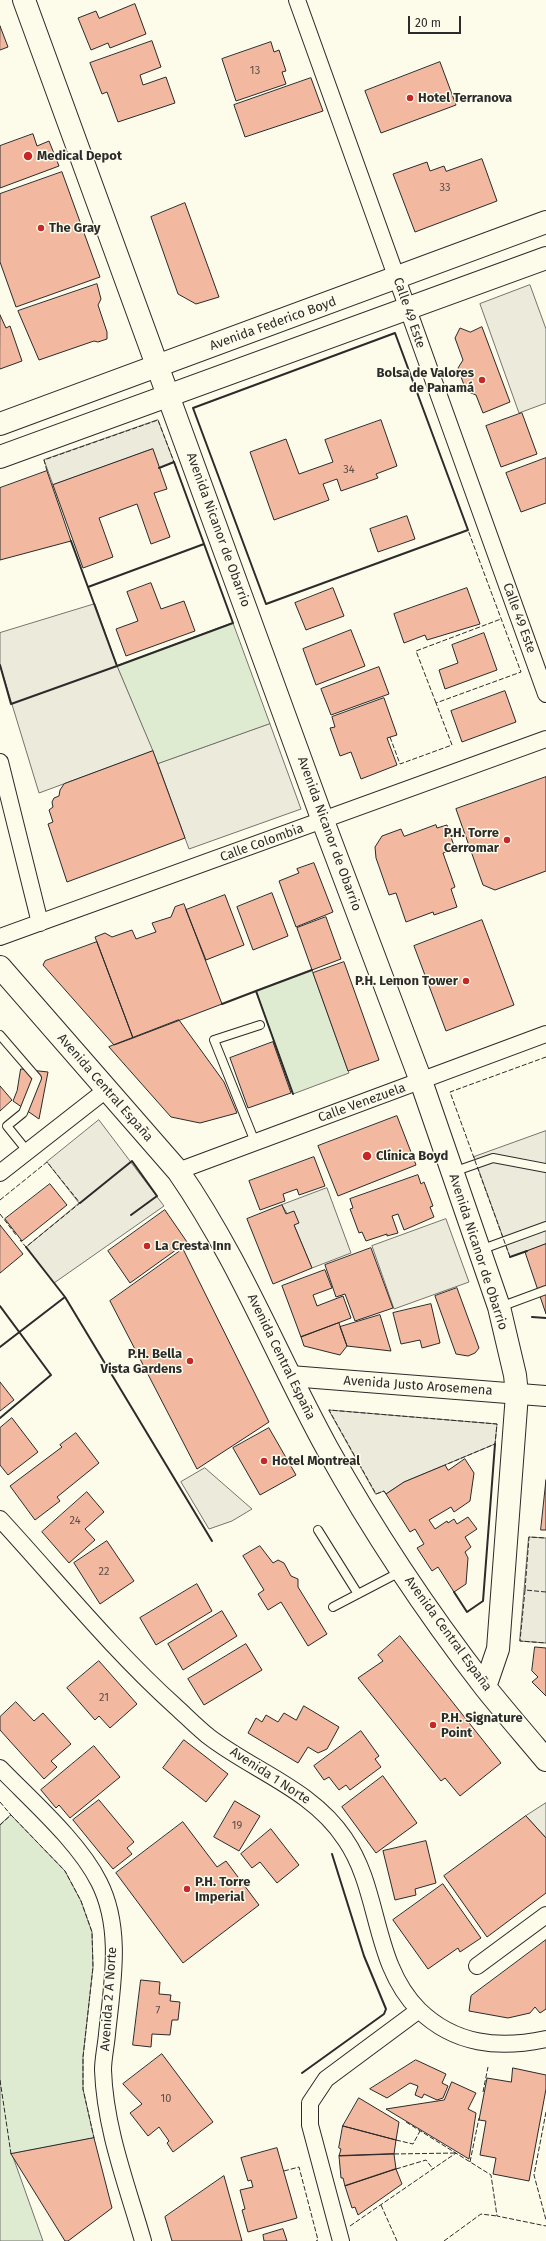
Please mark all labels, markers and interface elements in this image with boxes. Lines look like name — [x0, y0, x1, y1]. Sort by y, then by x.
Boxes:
scale bar — [410, 8, 463, 34]
text: 20 m — [415, 16, 441, 30]
house number: 13 — [250, 64, 260, 78]
place label: Hotel Terranova — [418, 90, 512, 106]
marker: Hotel Terranova — [405, 93, 415, 103]
place label: Medical Depot — [37, 148, 122, 164]
marker: Medical Depot — [22, 150, 34, 162]
house number: 33 — [440, 181, 450, 195]
place label: The Gray — [49, 220, 101, 236]
marker: The Gray — [36, 223, 46, 233]
street label: Calle 49 Este — [390, 276, 428, 350]
street label: Avenida Federico Boyd — [208, 294, 338, 354]
place label: Bolsa de Valores de Panamá — [377, 365, 474, 396]
marker: Bolsa de Valores de Panamá — [477, 375, 487, 385]
street label: Avenida Nicanor de Obarrio — [183, 451, 253, 609]
house number: 34 — [343, 463, 355, 477]
street label: Calle 49 Este — [499, 581, 539, 655]
street label: Avenida Nicanor de Obarrio — [294, 755, 364, 913]
street label: Calle Colombia — [218, 821, 306, 865]
place label: P.H. Torre Cerromar — [444, 825, 499, 856]
marker: P.H. Torre Cerromar — [502, 835, 512, 845]
place label: P.H. Lemon Tower — [355, 973, 458, 989]
marker: P.H. Lemon Tower — [461, 976, 471, 986]
street label: Avenida Central España — [54, 1031, 156, 1145]
street label: Calle Venezuela — [316, 1080, 408, 1126]
place label: Clínica Boyd — [376, 1148, 448, 1164]
marker: Clínica Boyd — [361, 1150, 373, 1162]
street label: Avenida Nicanor de Obarrio — [445, 1172, 511, 1332]
place label: La Cresta Inn — [155, 1238, 231, 1254]
marker: La Cresta Inn — [142, 1241, 152, 1251]
street label: Avenida Central España — [244, 1292, 318, 1422]
place label: P.H. Bella Vista Gardens — [100, 1346, 182, 1377]
marker: P.H. Bella Vista Gardens — [185, 1356, 195, 1366]
street label: Avenida Justo Arosemena — [343, 1373, 493, 1399]
place label: Hotel Montreal — [272, 1453, 360, 1469]
marker: Hotel Montreal — [259, 1456, 269, 1466]
house number: 24 — [70, 1514, 80, 1528]
house number: 22 — [99, 1565, 109, 1579]
street label: Avenida Central España — [401, 1574, 495, 1694]
house number: 21 — [99, 1691, 109, 1705]
place label: P.H. Signature Point — [441, 1710, 523, 1741]
marker: P.H. Signature Point — [428, 1720, 438, 1730]
street label: Avenida 1 Norte — [227, 1744, 313, 1808]
house number: 19 — [232, 1819, 242, 1833]
place label: P.H. Torre Imperial — [195, 1874, 250, 1905]
marker: P.H. Torre Imperial — [182, 1884, 192, 1894]
street label: Avenida 2 A Norte — [98, 1946, 120, 2052]
house number: 7 — [156, 2004, 160, 2018]
house number: 10 — [161, 2092, 171, 2106]

